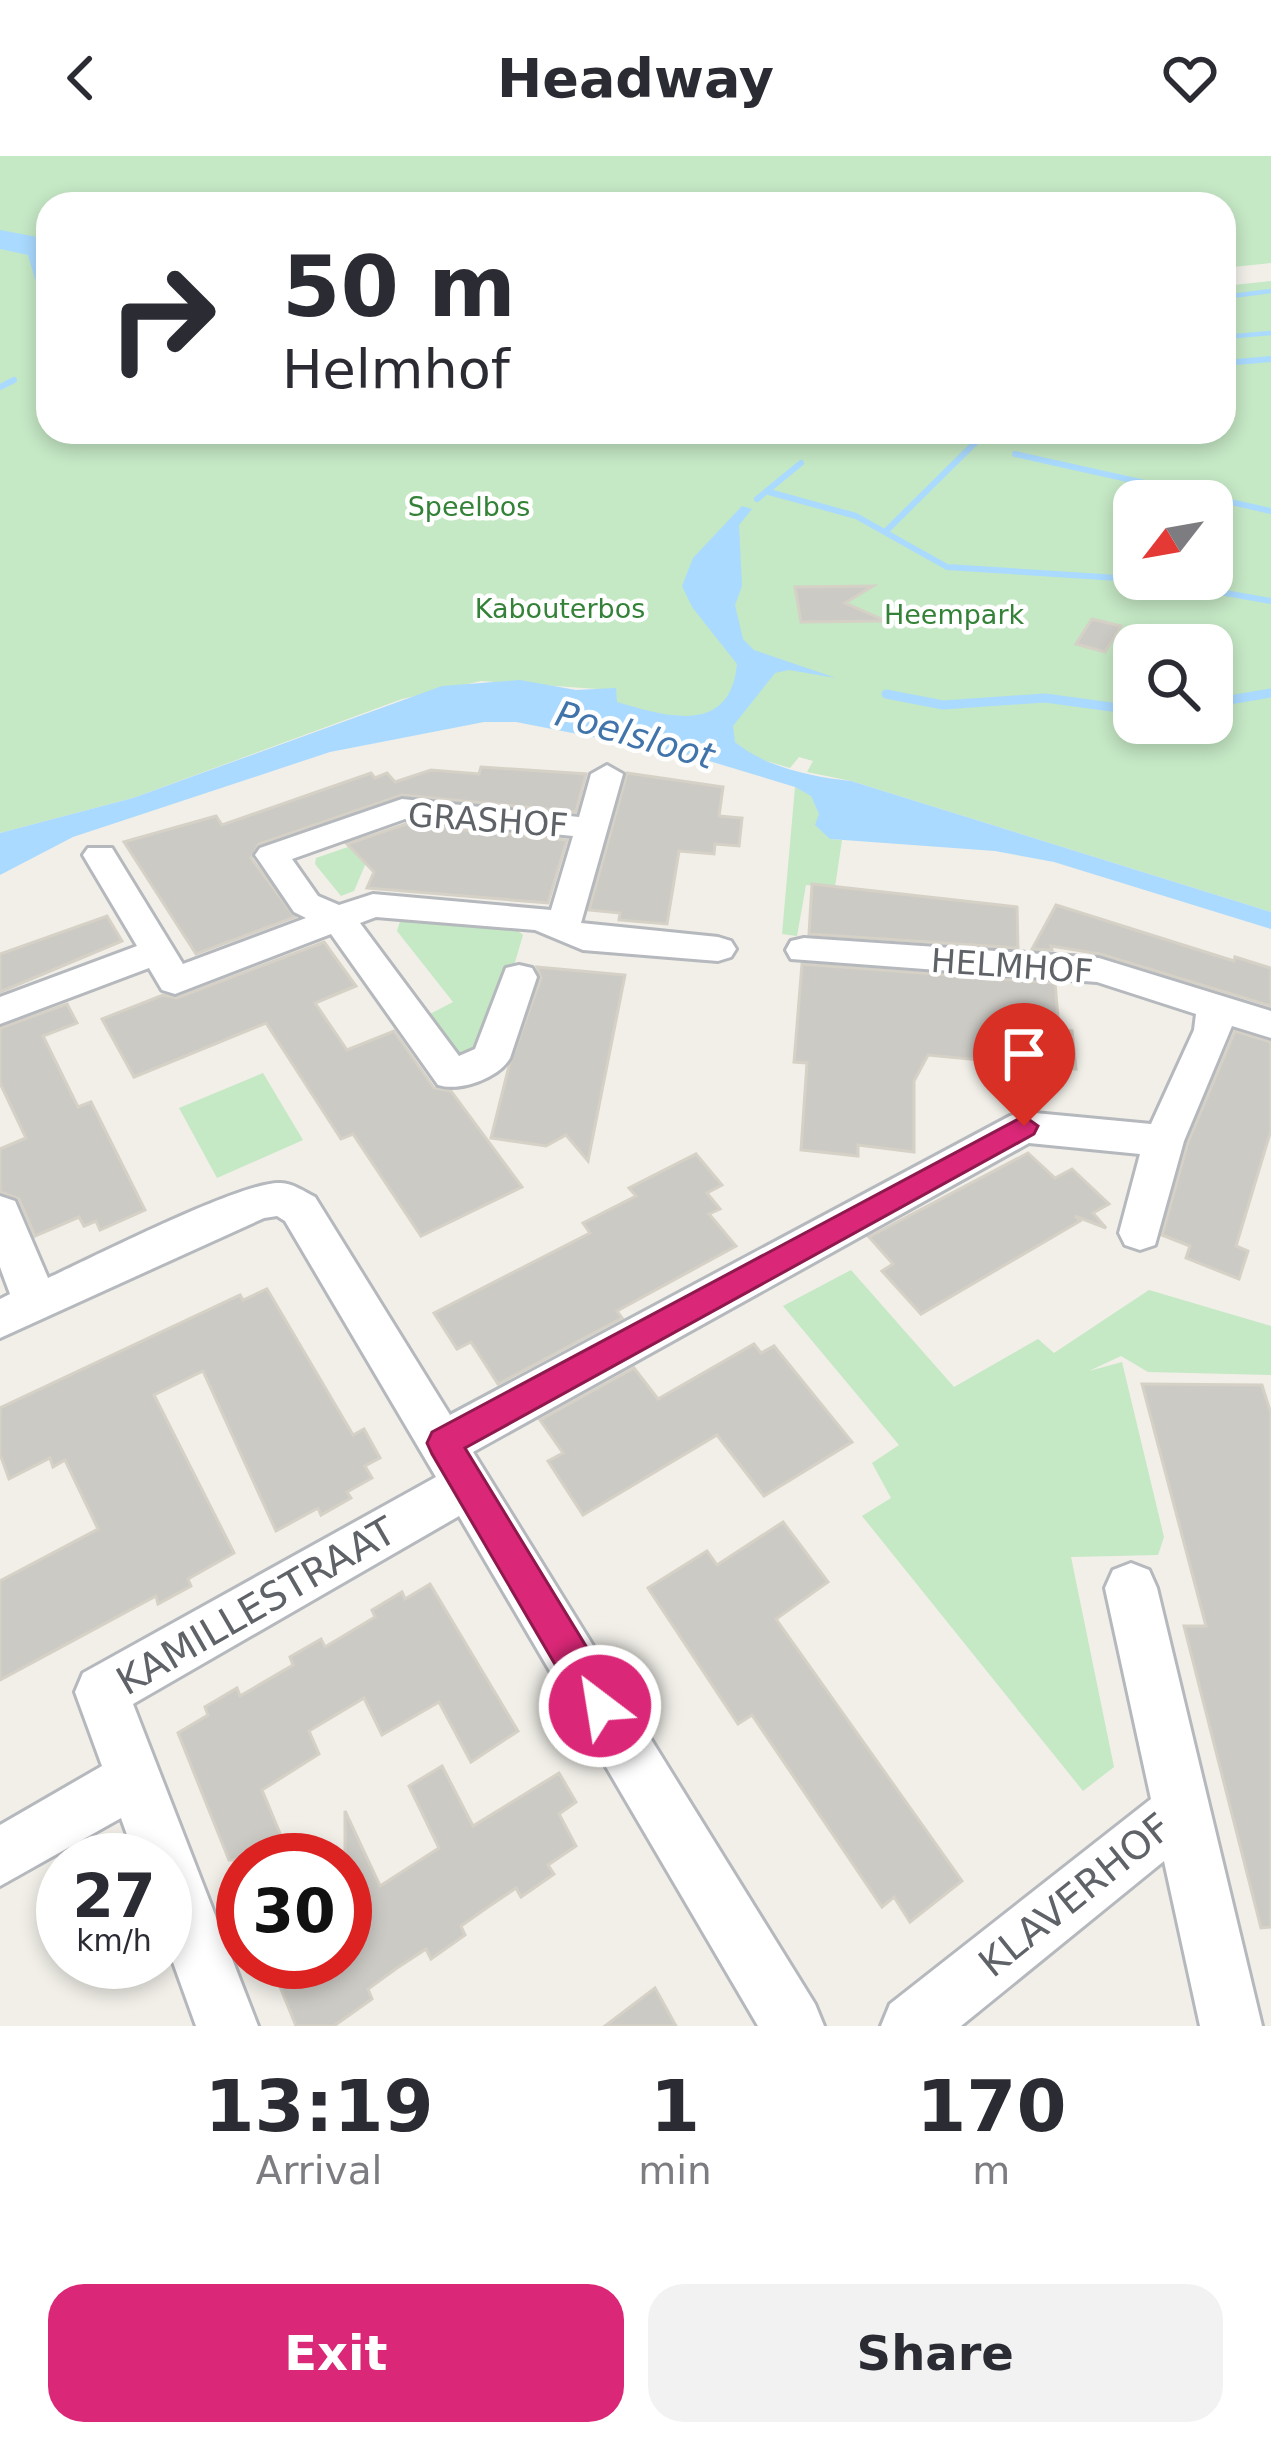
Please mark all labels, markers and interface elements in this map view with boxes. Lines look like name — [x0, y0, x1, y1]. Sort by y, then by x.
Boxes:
icon: back — [48, 45, 114, 111]
icon: heart — [1157, 45, 1223, 111]
text: Headway — [497, 47, 774, 110]
text: 50 m — [282, 238, 516, 336]
icon: right — [84, 240, 240, 396]
text: Helmhof — [282, 338, 510, 401]
north arrow — [1113, 480, 1233, 600]
map controls — [1113, 480, 1233, 744]
park label: Speelbos — [408, 491, 530, 522]
park label: Kabouterbos — [475, 593, 645, 624]
park label: Heempark — [884, 599, 1024, 630]
button: search — [1113, 624, 1233, 744]
water label: Poelsloot — [551, 693, 721, 778]
street label: GRASHOF — [407, 795, 569, 845]
street label: HELMHOF — [930, 941, 1094, 991]
pin — [973, 1003, 1075, 1126]
icon: arrive — [991, 1021, 1057, 1087]
street label: KAMILLESTRAAT — [109, 1508, 403, 1704]
position arrow — [537, 1643, 663, 1769]
street label: KLAVERHOF — [970, 1804, 1180, 1986]
speed limit sign: 30 — [216, 1833, 372, 1989]
text: 27 — [72, 1861, 156, 1931]
text: km/h — [76, 1923, 152, 1958]
text: 13:19 — [204, 2064, 434, 2148]
text: 1 — [650, 2064, 700, 2148]
text: 170 — [916, 2064, 1066, 2148]
text: Arrival — [256, 2148, 382, 2193]
text: min — [638, 2148, 712, 2193]
text: m — [972, 2148, 1010, 2193]
button: Exit — [48, 2284, 624, 2422]
button: Share — [648, 2284, 1223, 2422]

